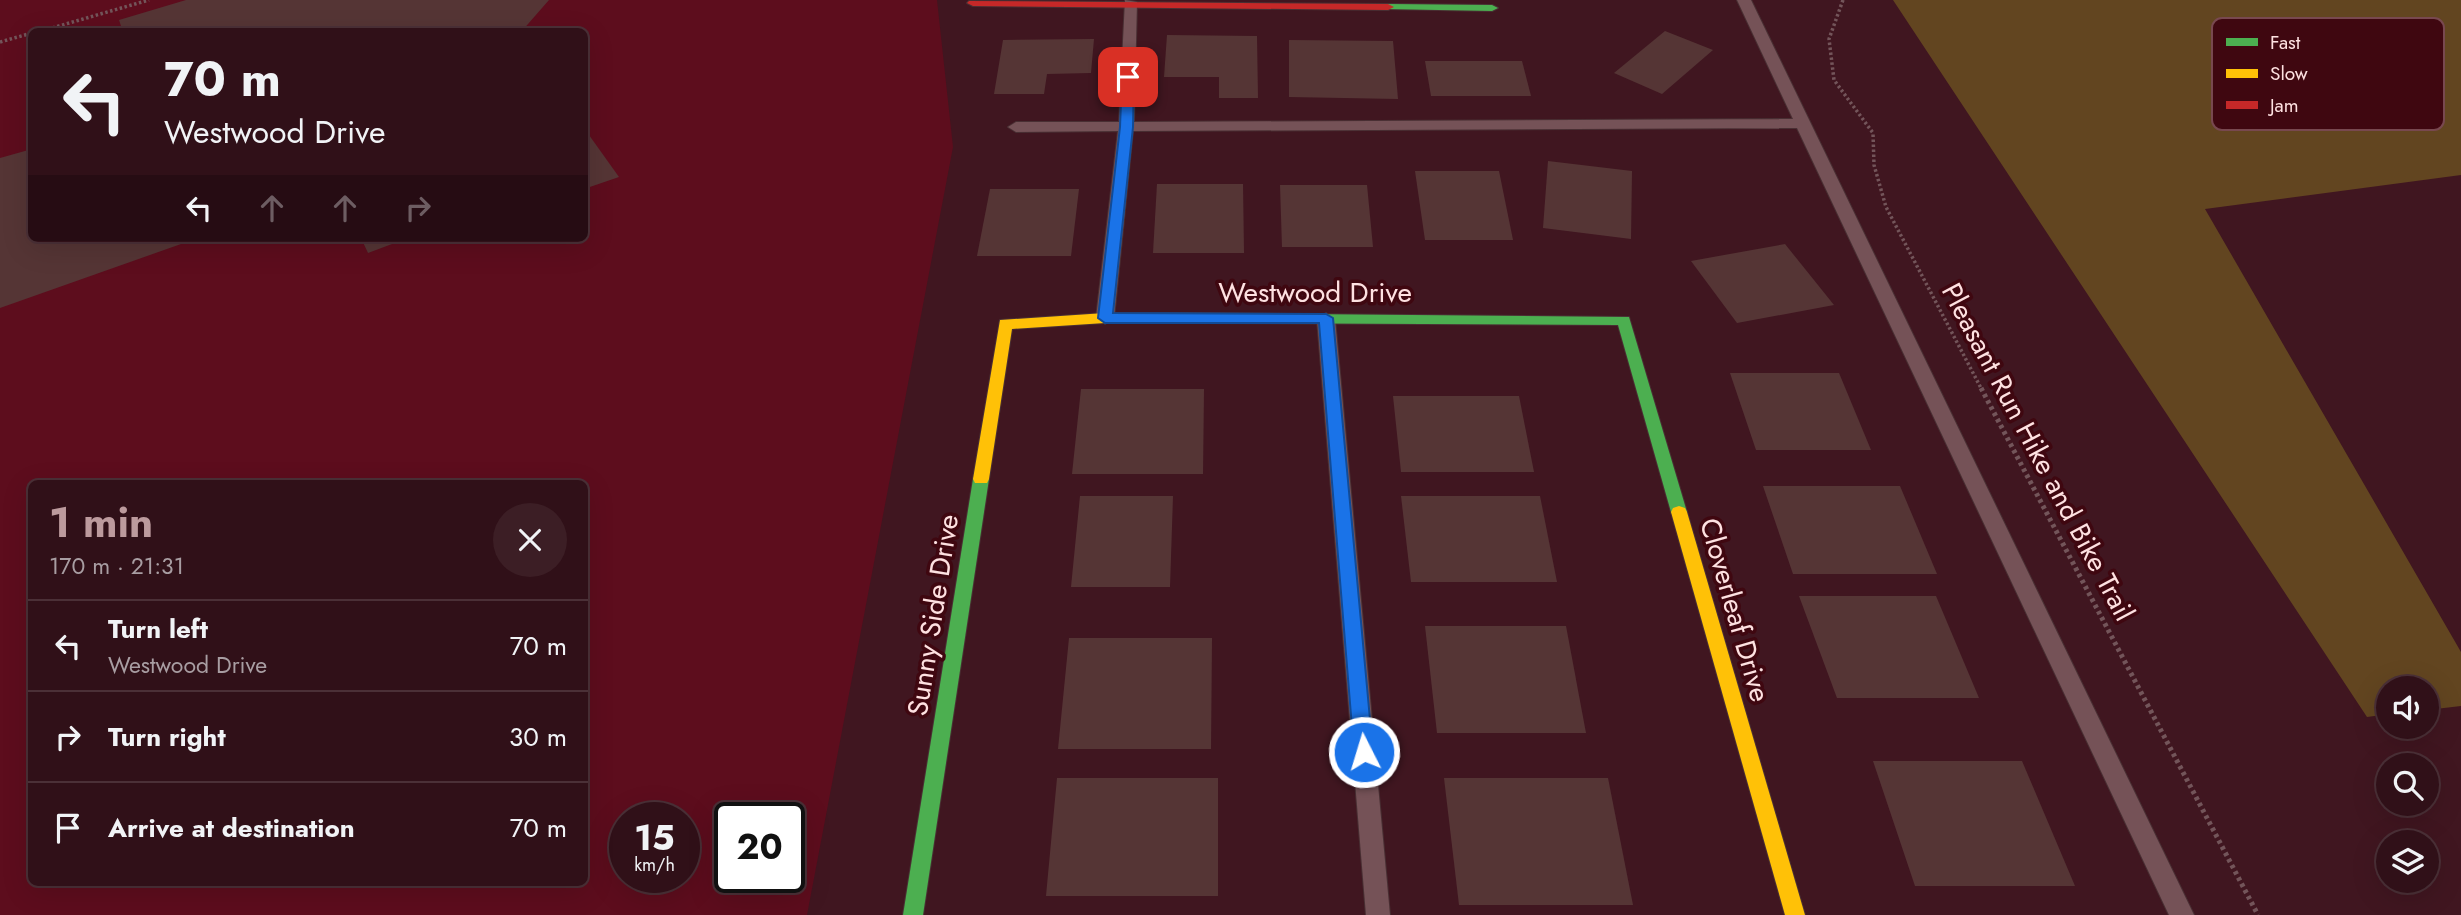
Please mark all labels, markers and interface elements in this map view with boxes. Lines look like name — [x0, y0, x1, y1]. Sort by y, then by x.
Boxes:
legend — [2212, 18, 2444, 130]
text: Fast — [2270, 29, 2301, 56]
text: 70 m — [164, 44, 281, 114]
pin — [1098, 47, 1158, 107]
icon: left — [49, 56, 140, 147]
icon: arrive — [1109, 58, 1147, 96]
text: Slow — [2270, 60, 2308, 87]
text: Jam — [2267, 92, 2299, 119]
text: Westwood Drive — [164, 109, 385, 155]
icon: left — [180, 189, 218, 227]
icon: ahead — [253, 189, 291, 227]
icon: ahead — [326, 189, 364, 227]
icon: right — [399, 189, 437, 227]
street label: Westwood Drive — [1218, 272, 1412, 313]
street label: Pleasant Run Hike and Bike Trail — [1931, 276, 2145, 628]
text: 1 min — [49, 492, 153, 553]
button: close — [493, 503, 567, 577]
street label: Sunny Side Drive — [897, 511, 969, 719]
street label: Cloverleaf Drive — [1689, 513, 1781, 707]
text: 170 m · 21:31 — [49, 549, 184, 583]
text: Turn left — [108, 610, 208, 648]
icon: left — [49, 627, 87, 665]
text: 70 m — [510, 627, 567, 665]
text: Westwood Drive — [108, 648, 267, 682]
map controls — [2376, 676, 2439, 893]
button: sound — [2376, 676, 2439, 739]
position arrow — [1327, 715, 1401, 789]
icon: right — [49, 718, 87, 756]
text: Turn right — [108, 718, 226, 756]
text: 30 m — [509, 718, 567, 756]
button: search — [2376, 753, 2439, 816]
speed limit sign: 20 — [714, 802, 805, 893]
icon: arrive — [49, 809, 87, 847]
text: Arrive at destination — [108, 809, 355, 847]
text: 70 m — [510, 809, 567, 847]
text: 15 — [634, 813, 675, 863]
button: layers — [2376, 830, 2439, 893]
text: km/h — [634, 852, 675, 878]

